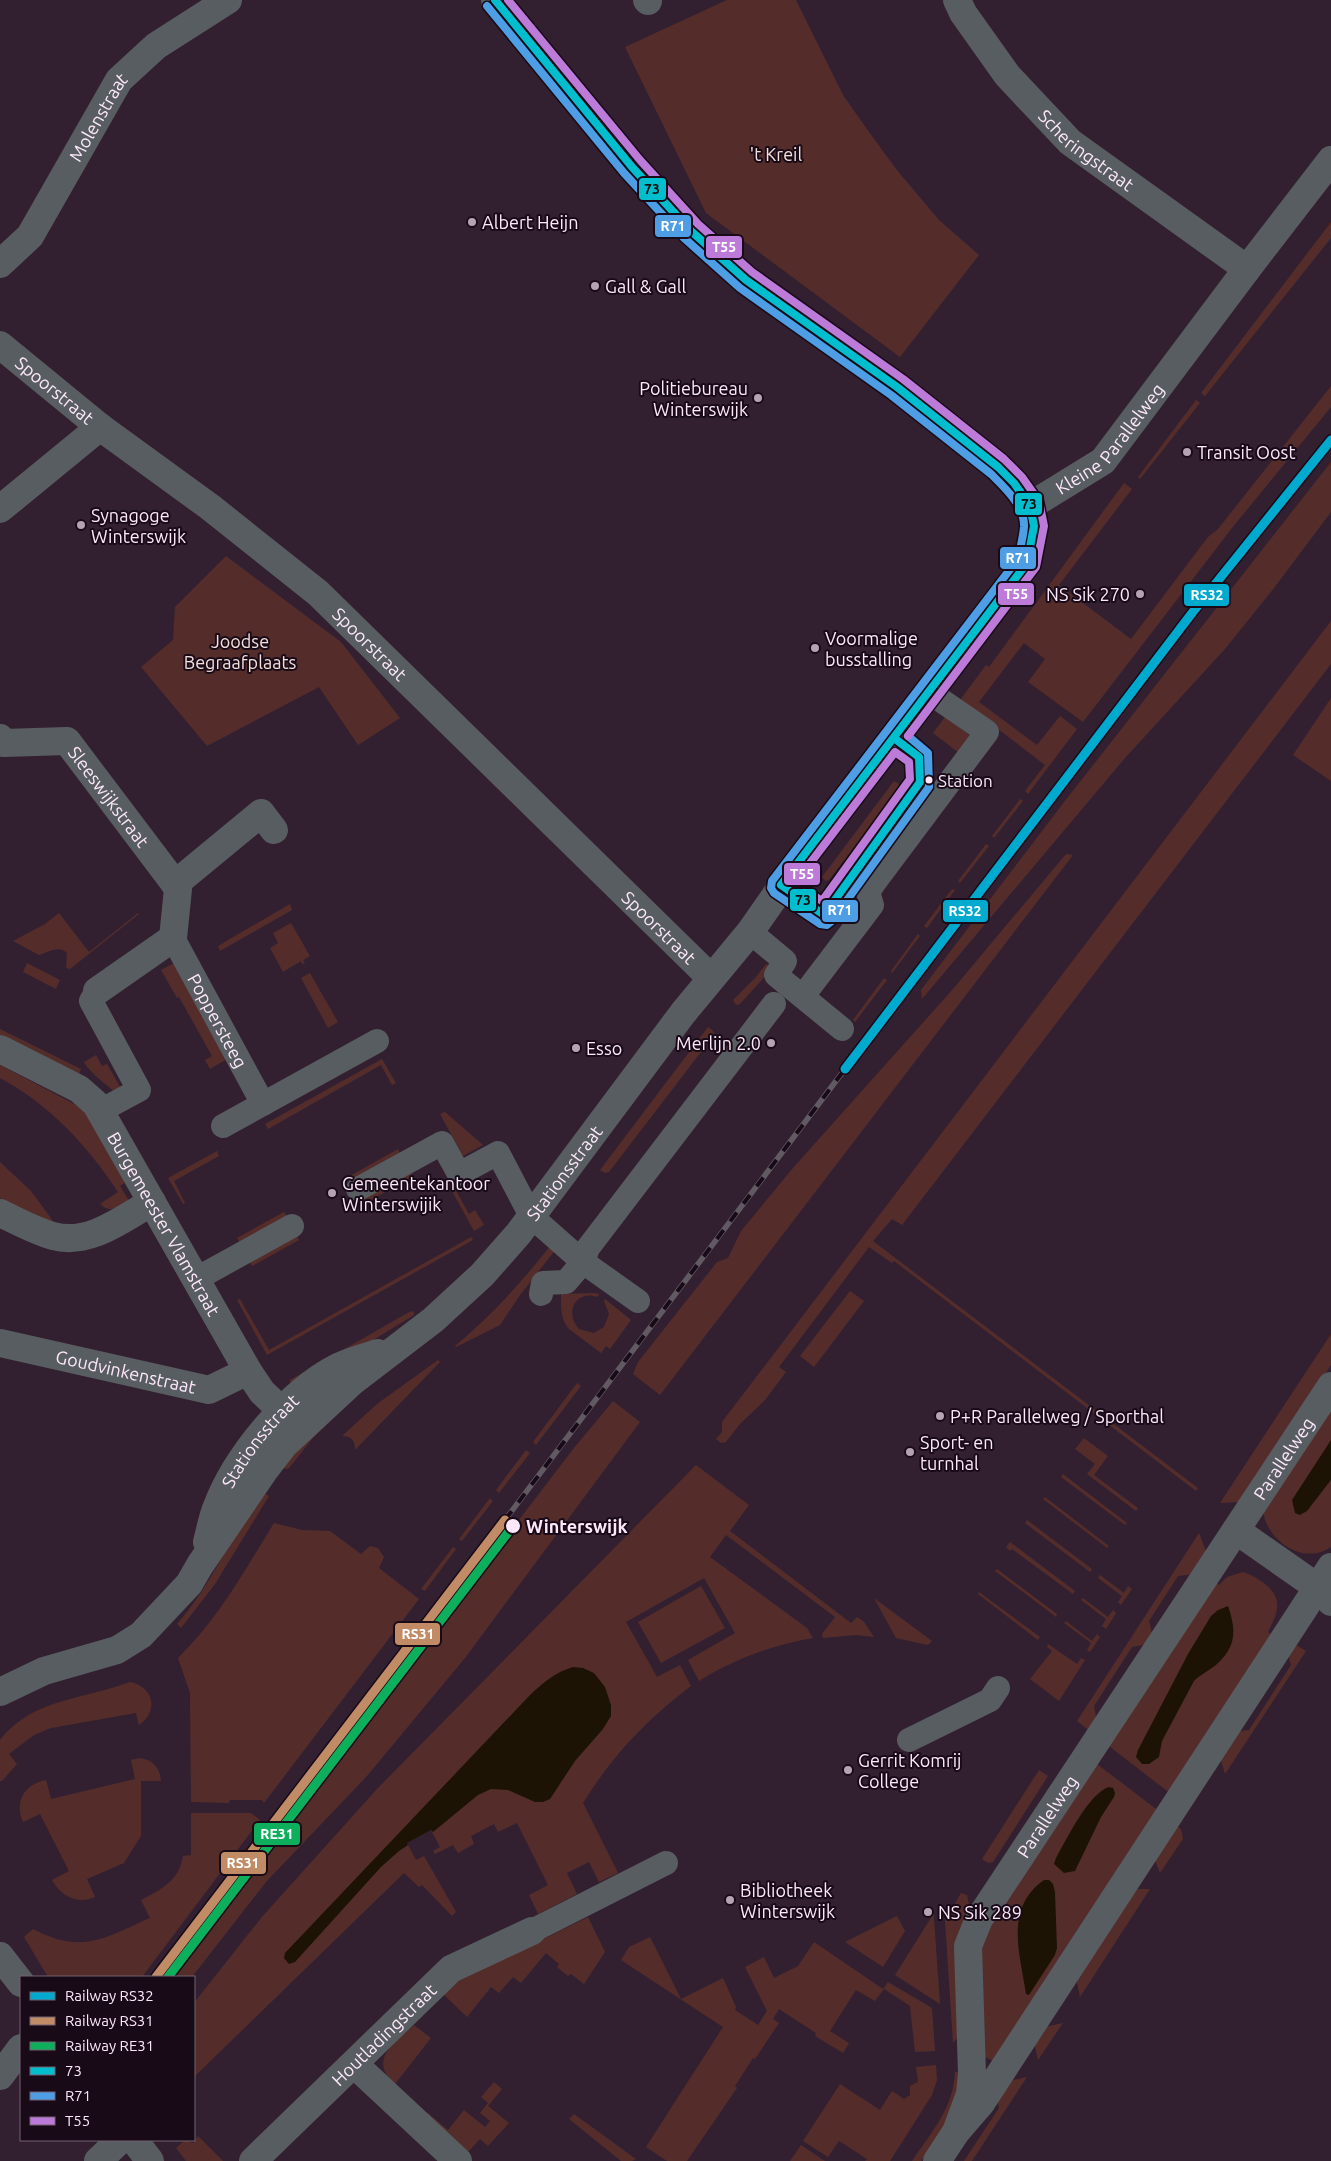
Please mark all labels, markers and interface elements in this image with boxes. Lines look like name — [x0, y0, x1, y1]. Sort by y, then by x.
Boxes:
street label: Molenstraat — [65, 68, 131, 165]
street label: Scheringstraat — [1035, 105, 1138, 195]
park label: 't Kreil — [750, 144, 802, 164]
line badge: 73 — [638, 177, 667, 201]
text: 73 — [644, 181, 660, 197]
place label: Albert Heijn — [482, 212, 578, 232]
line badge: R71 — [654, 214, 692, 238]
marker: Albert Heijn — [466, 216, 478, 228]
text: R71 — [661, 218, 685, 234]
line badge: T55 — [705, 235, 743, 259]
text: T55 — [712, 239, 736, 255]
place label: Gall & Gall — [605, 276, 687, 296]
marker: Gall & Gall — [589, 280, 601, 292]
street label: Spoorstraat — [12, 352, 98, 428]
place label: Politiebureau Winterswijk — [639, 378, 748, 419]
street label: Kleine Parallelweg — [1052, 379, 1168, 498]
marker: Politiebureau Winterswijk — [752, 392, 764, 404]
place label: Transit Oost — [1197, 442, 1296, 462]
marker: Transit Oost — [1181, 446, 1193, 458]
line badge: 73 — [1014, 492, 1043, 516]
text: 73 — [1021, 496, 1037, 512]
place label: Synagoge Winterswijk — [91, 505, 186, 546]
marker: Synagoge Winterswijk — [75, 519, 87, 531]
line badge: R71 — [999, 546, 1037, 570]
text: R71 — [1006, 550, 1030, 566]
line badge: T55 — [997, 582, 1035, 606]
line badge: RS32 — [1183, 583, 1230, 607]
place label: NS Sik 270 — [1046, 584, 1130, 604]
text: T55 — [1004, 586, 1028, 602]
text: RS32 — [1191, 587, 1224, 603]
marker: NS Sik 270 — [1134, 588, 1146, 600]
street label: Spoorstraat — [329, 603, 411, 684]
place label: Voormalige busstalling — [825, 628, 918, 669]
park label: Joodse Begraafplaats — [184, 631, 296, 672]
marker: Voormalige busstalling — [809, 642, 821, 654]
street label: Sleeswijkstraat — [64, 742, 153, 851]
place label: Station — [938, 771, 993, 790]
marker: Station — [924, 775, 934, 785]
line badge: T55 — [783, 862, 821, 886]
text: T55 — [790, 866, 814, 882]
street label: Spoorstraat — [618, 887, 700, 968]
line badge: 73 — [789, 888, 817, 912]
text: 73 — [795, 892, 811, 908]
line badge: R71 — [821, 899, 859, 923]
line badge: RS32 — [942, 899, 989, 923]
text: R71 — [828, 902, 852, 918]
text: RS32 — [949, 903, 982, 919]
street label: Poppersteeg — [184, 970, 251, 1071]
place label: Merlijn 2.0 — [676, 1033, 761, 1053]
marker: Merlijn 2.0 — [765, 1037, 777, 1049]
place label: Esso — [586, 1038, 622, 1058]
marker: Esso — [570, 1042, 582, 1054]
street label: Stationsstraat — [522, 1121, 606, 1224]
street label: Burgemeester Vlamstraat — [104, 1128, 224, 1319]
place label: Gemeentekantoor Winterswijik — [342, 1173, 490, 1214]
marker: Gemeentekantoor Winterswijik — [326, 1187, 338, 1199]
street label: Goudvinkenstraat — [54, 1346, 198, 1397]
street label: Stationsstraat — [217, 1390, 302, 1491]
place label: P+R Parallelweg / Sporthal — [950, 1406, 1164, 1426]
marker: P+R Parallelweg / Sporthal — [934, 1410, 946, 1422]
street label: Parallelweg — [1249, 1413, 1318, 1503]
place label: Sport- en turnhal — [920, 1432, 993, 1473]
marker: Sport- en turnhal — [904, 1446, 916, 1458]
place label: Winterswijk — [526, 1516, 628, 1536]
marker: Winterswijk — [504, 1517, 522, 1535]
line badge: RS31 — [394, 1622, 441, 1646]
text: RS31 — [402, 1626, 434, 1642]
place label: Gerrit Komrij College — [858, 1750, 961, 1791]
marker: Gerrit Komrij College — [842, 1764, 854, 1776]
street label: Parallelweg — [1013, 1771, 1081, 1861]
line badge: RE31 — [253, 1822, 301, 1846]
text: RE31 — [260, 1826, 294, 1842]
line badge: RS31 — [220, 1851, 267, 1875]
text: RS31 — [227, 1855, 259, 1871]
place label: Bibliotheek Winterswijk — [740, 1880, 835, 1921]
marker: Bibliotheek Winterswijk — [724, 1894, 736, 1906]
place label: NS Sik 289 — [938, 1902, 1022, 1922]
marker: NS Sik 289 — [922, 1906, 934, 1918]
legend — [20, 1976, 195, 2141]
street label: Houtladingstraat — [327, 1979, 440, 2089]
text: Railway RS32 — [65, 1987, 154, 2004]
text: Railway RS31 — [65, 2012, 154, 2029]
text: Railway RE31 — [65, 2037, 154, 2054]
text: 73 — [65, 2062, 82, 2079]
text: R71 — [65, 2087, 91, 2104]
text: T55 — [65, 2112, 90, 2129]

